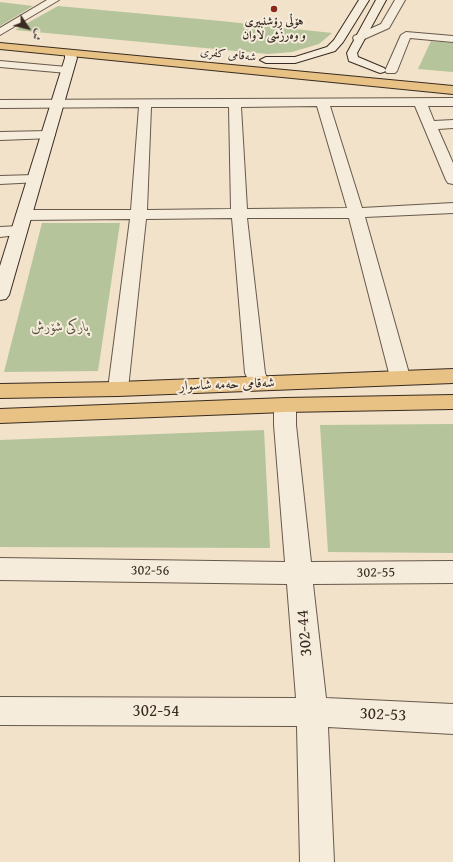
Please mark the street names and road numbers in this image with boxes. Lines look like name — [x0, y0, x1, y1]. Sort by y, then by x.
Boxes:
street label: شەقامی کفری — [199, 45, 257, 65]
street label: شەقامی حەمە شاسوار — [179, 375, 275, 395]
street label: 302-56 — [131, 562, 169, 580]
street label: 302-55 — [357, 564, 395, 582]
street label: 302-44 — [293, 609, 317, 657]
street label: 302-54 — [133, 702, 179, 722]
street label: 302-53 — [359, 704, 407, 726]

